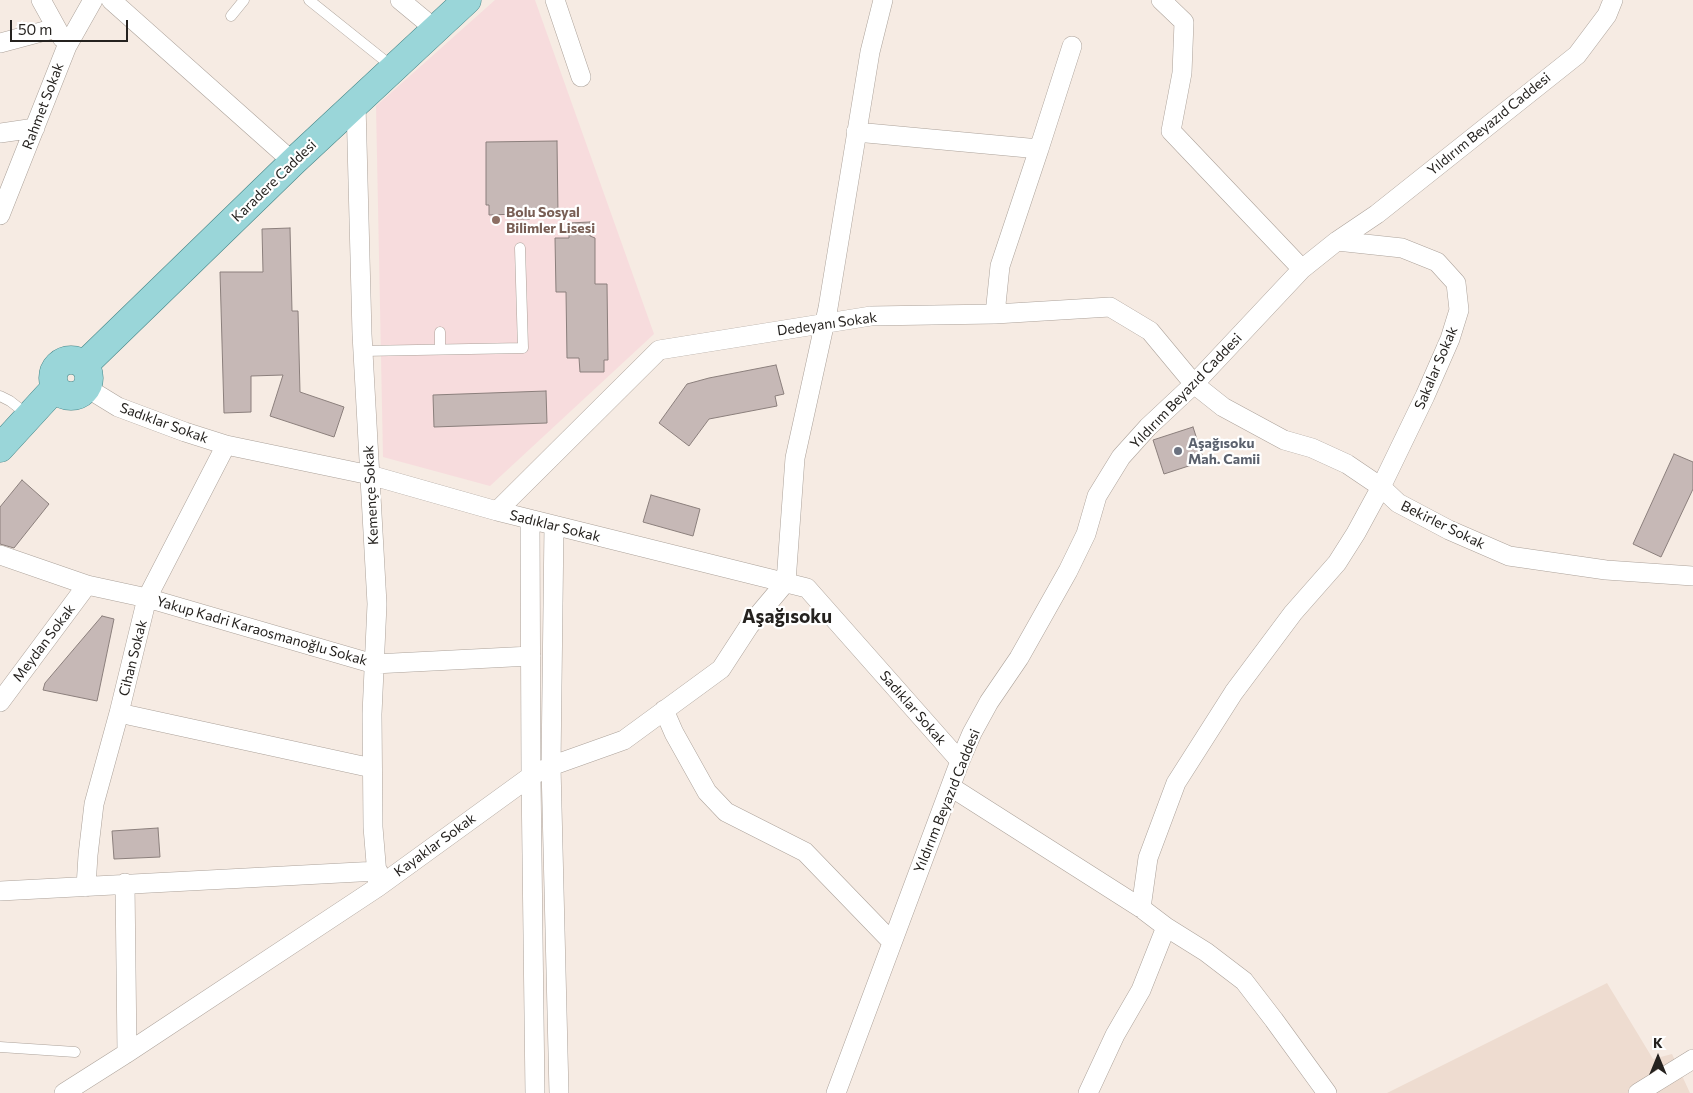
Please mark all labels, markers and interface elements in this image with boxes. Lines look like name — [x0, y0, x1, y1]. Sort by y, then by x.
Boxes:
scale bar — [12, 10, 130, 42]
text: 50 m — [18, 20, 52, 38]
street label: Rahmet Sokak — [19, 60, 67, 152]
street label: Yıldırım Beyazıd Caddesi — [1424, 69, 1554, 179]
street label: Karadere Caddesi — [228, 136, 320, 226]
place label: Bolu Sosyal Bilimler Lisesi — [506, 204, 595, 236]
marker: Bolu Sosyal Bilimler Lisesi — [490, 214, 502, 226]
street label: Dedeyanı Sokak — [776, 309, 878, 339]
street label: Sakalar Sokak — [1411, 324, 1461, 412]
street label: Yıldırım Beyazıd Caddesi — [1127, 330, 1245, 452]
street label: Sadıklar Sokak — [117, 399, 211, 447]
place label: Aşağısoku Mah. Camii — [1188, 435, 1260, 468]
street label: Kemençe Sokak — [360, 445, 382, 545]
marker: Aşağısoku Mah. Camii — [1172, 445, 1184, 457]
street label: Bekirler Sokak — [1398, 497, 1488, 553]
street label: Sadıklar Sokak — [508, 507, 602, 545]
street label: Yakup Kadri Karaosmanoğlu Sokak — [155, 593, 369, 669]
street label: Meydan Sokak — [9, 601, 79, 685]
district label: Aşağısoku — [742, 606, 832, 628]
street label: Cihan Sokak — [115, 618, 151, 698]
street label: Sadıklar Sokak — [876, 667, 950, 749]
street label: Yıldırım Beyazıd Caddesi — [910, 727, 984, 875]
street label: Kayaklar Sokak — [391, 810, 479, 880]
north arrow — [1633, 1033, 1683, 1083]
text: K — [1653, 1034, 1663, 1051]

